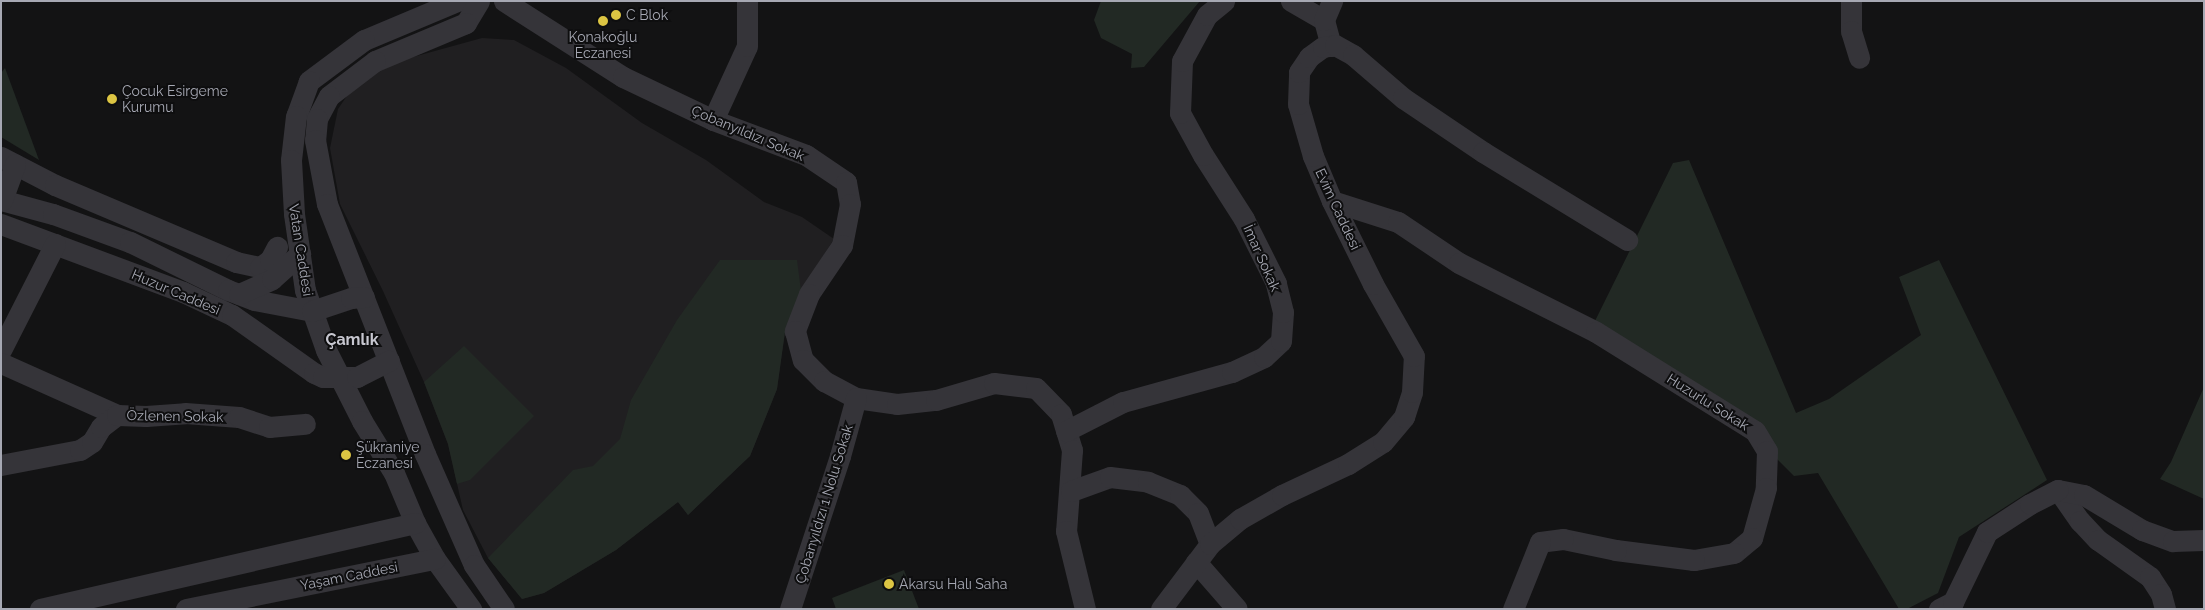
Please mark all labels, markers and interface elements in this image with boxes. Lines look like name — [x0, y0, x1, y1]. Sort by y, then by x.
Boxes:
place label: C Blok — [626, 7, 668, 23]
marker: C Blok — [610, 9, 622, 21]
marker: Konakoğlu Eczanesi — [597, 15, 609, 27]
place label: Konakoğlu Eczanesi — [569, 29, 637, 62]
place label: Çocuk Esirgeme Kurumu — [122, 83, 228, 115]
marker: Çocuk Esirgeme Kurumu — [106, 93, 118, 105]
street label: Çobanyıldızı Sokak — [689, 102, 807, 164]
street label: Evim Caddesi — [1312, 166, 1364, 252]
street label: Vatan Caddesi — [285, 203, 317, 297]
street label: İmar Sokak — [1240, 222, 1284, 294]
street label: Huzur Caddesi — [129, 266, 223, 318]
district label: Çamlık — [325, 330, 379, 350]
street label: Huzurlu Sokak — [1664, 370, 1752, 434]
street label: Özlenen Sokak — [126, 407, 224, 425]
street label: Çobanyıldızı 1 Nolu Sokak — [792, 422, 856, 586]
place label: Şükraniye Eczanesi — [356, 439, 420, 472]
marker: Şükraniye Eczanesi — [340, 449, 352, 461]
street label: Yaşam Caddesi — [299, 558, 399, 594]
place label: Akarsu Halı Saha — [899, 576, 1007, 592]
marker: Akarsu Halı Saha — [883, 578, 895, 590]

